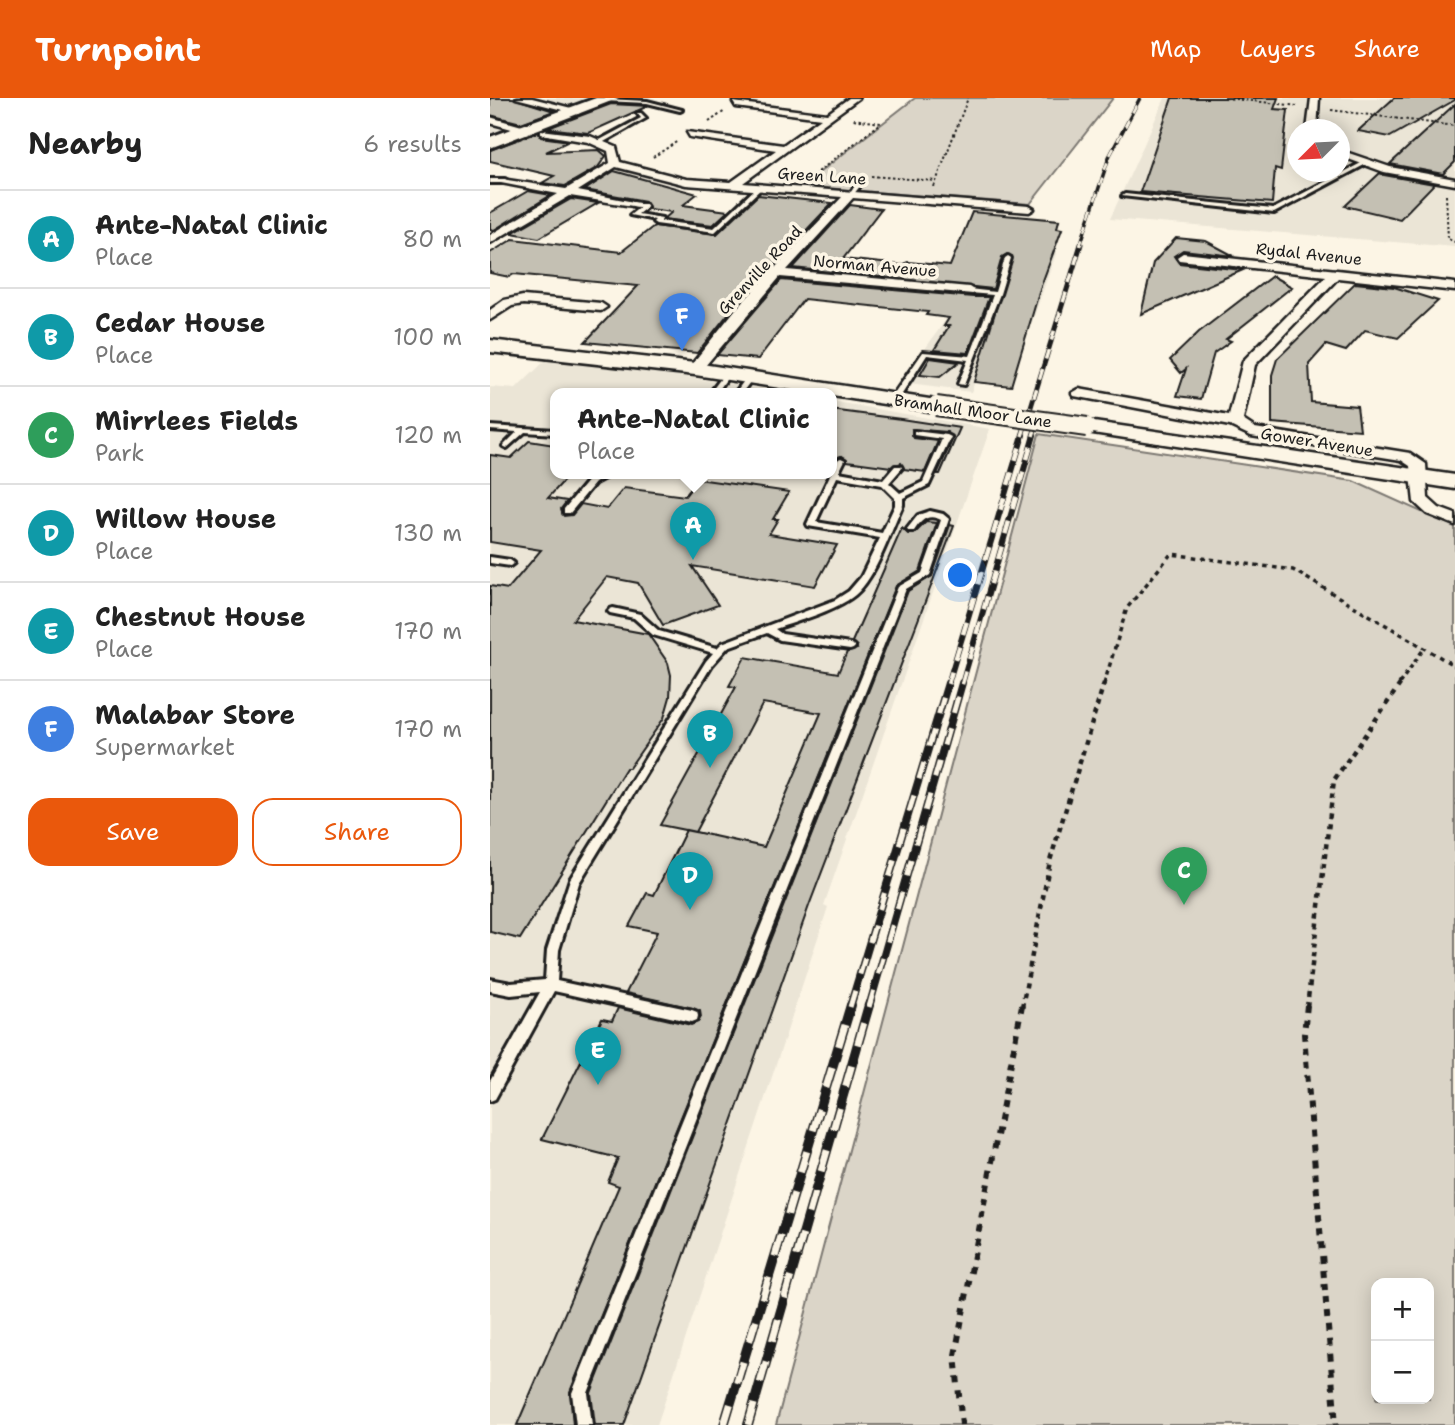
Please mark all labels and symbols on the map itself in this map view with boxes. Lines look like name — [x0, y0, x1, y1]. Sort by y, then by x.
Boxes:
north arrow — [1287, 119, 1350, 182]
street label: Green Lane — [777, 162, 867, 190]
street label: Grenville Road — [713, 221, 807, 319]
street label: Rydal Avenue — [1255, 238, 1363, 270]
street label: Norman Avenue — [812, 250, 938, 282]
pin: F — [659, 293, 705, 351]
street label: Bramhall Moor Lane — [893, 390, 1053, 432]
street label: Gower Avenue — [1259, 423, 1375, 461]
pin: A — [670, 502, 716, 560]
your location — [943, 558, 977, 592]
pin: B — [687, 710, 733, 768]
pin: C — [1161, 847, 1207, 905]
pin: D — [667, 852, 713, 910]
pin: E — [575, 1027, 621, 1085]

